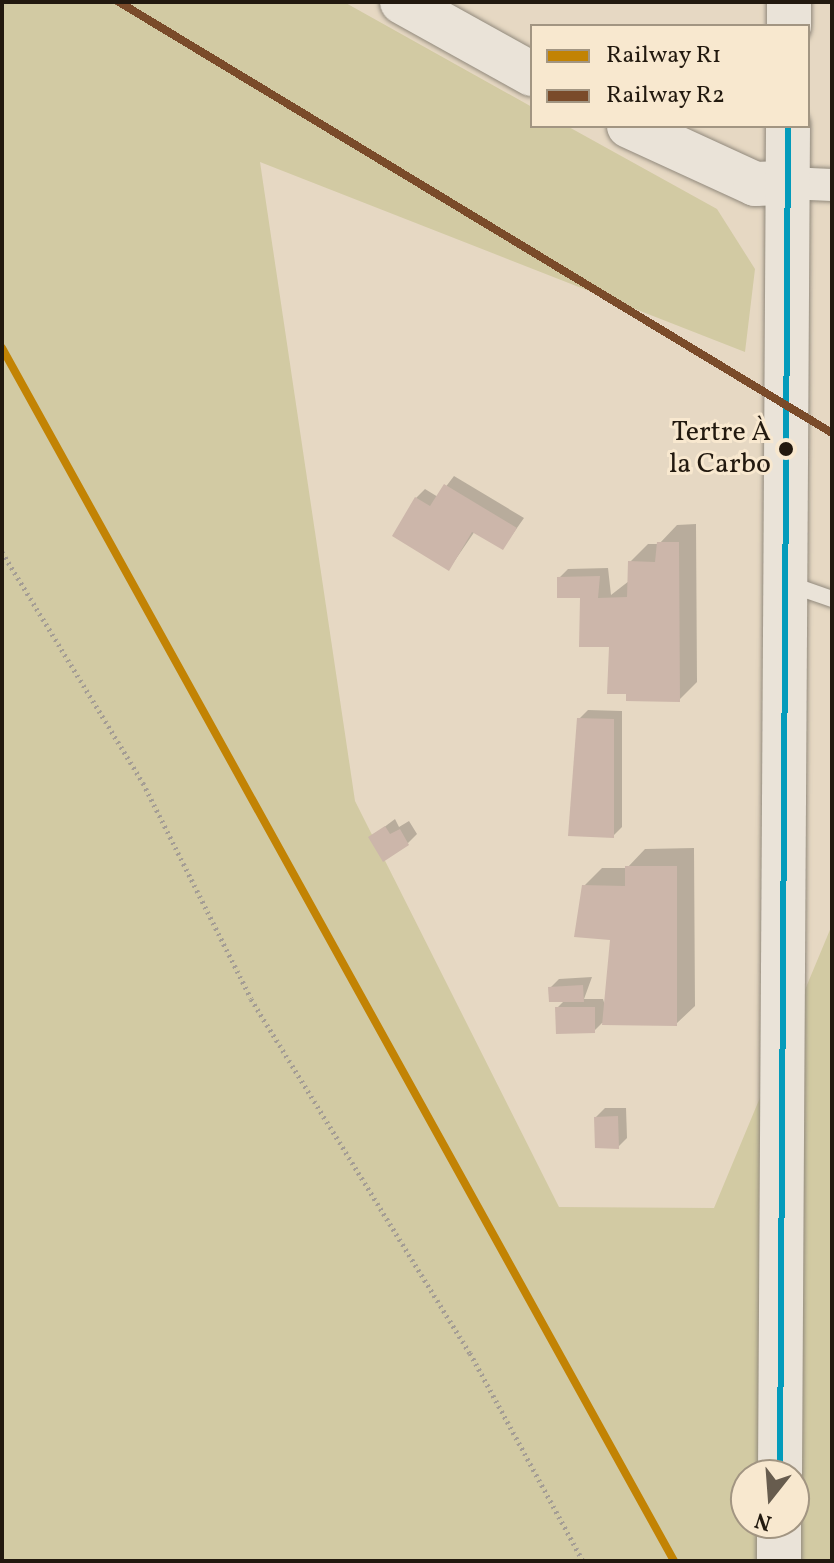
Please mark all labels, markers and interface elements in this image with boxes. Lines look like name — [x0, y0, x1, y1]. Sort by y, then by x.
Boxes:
legend — [530, 24, 810, 128]
text: Railway R1 — [606, 39, 721, 73]
text: Railway R2 — [606, 79, 725, 113]
place label: Tertre À la Carbo — [669, 416, 771, 482]
marker: Tertre À la Carbo — [778, 441, 794, 457]
north arrow — [730, 1459, 810, 1539]
text: N — [751, 1503, 776, 1538]

